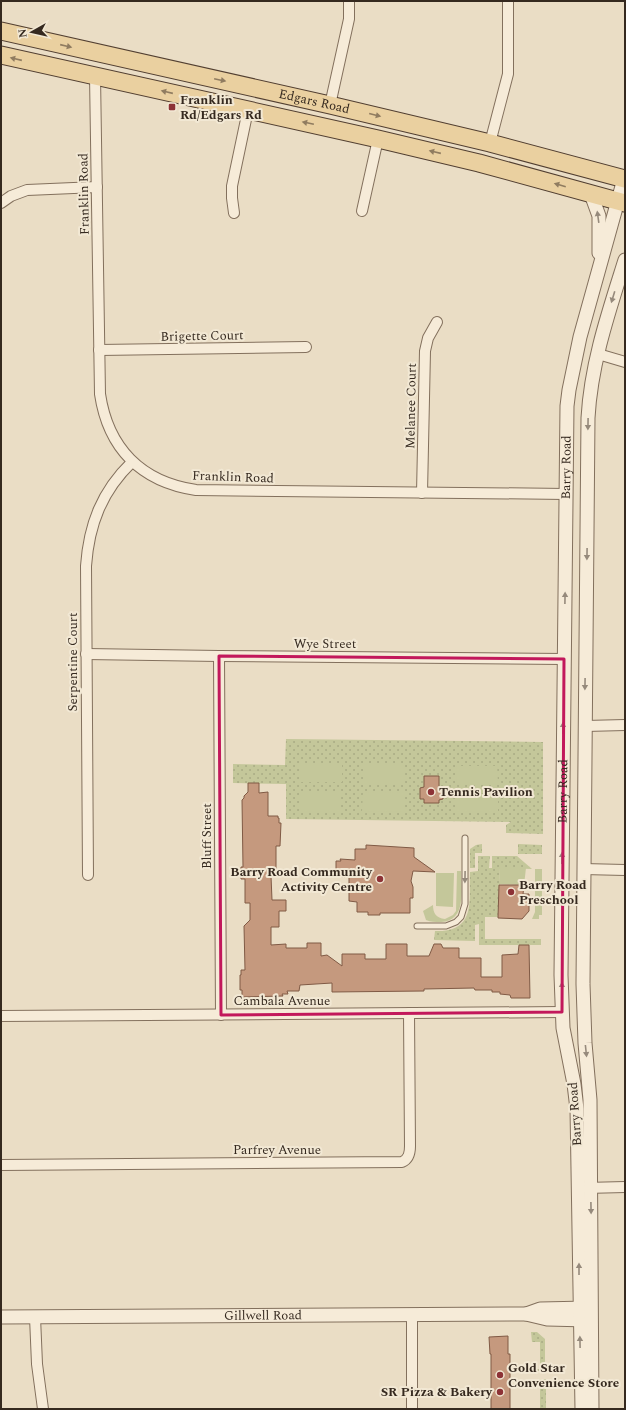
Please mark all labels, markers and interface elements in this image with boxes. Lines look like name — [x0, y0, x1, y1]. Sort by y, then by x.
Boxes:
north arrow — [12, 12, 52, 52]
text: N — [14, 28, 32, 39]
one-way arrow — [60, 43, 72, 49]
one-way arrow — [10, 55, 23, 61]
one-way arrow — [214, 78, 227, 84]
street label: Edgars Road — [277, 84, 352, 119]
one-way arrow — [161, 89, 173, 95]
place label: Franklin Rd/Edgars Rd — [180, 90, 262, 125]
marker: Franklin Rd/Edgars Rd — [167, 102, 177, 112]
one-way arrow — [368, 113, 381, 119]
one-way arrow — [302, 120, 314, 126]
one-way arrow — [428, 149, 441, 155]
street label: Franklin Road — [73, 153, 95, 235]
one-way arrow — [554, 182, 567, 188]
one-way arrow — [595, 211, 601, 223]
one-way arrow — [610, 291, 616, 303]
street label: Brigette Court — [160, 325, 244, 347]
street label: Melanee Court — [400, 363, 422, 449]
one-way arrow — [585, 418, 591, 431]
street label: Barry Road — [556, 435, 577, 500]
street label: Franklin Road — [192, 466, 274, 488]
one-way arrow — [584, 548, 590, 561]
one-way arrow — [562, 591, 568, 604]
street label: Serpentine Court — [63, 612, 83, 712]
street label: Wye Street — [294, 634, 357, 654]
one-way arrow — [582, 678, 588, 691]
one-way arrow — [560, 721, 566, 734]
street label: Barry Road — [553, 759, 573, 823]
place label: Tennis Pavilion — [439, 782, 533, 802]
marker: Tennis Pavilion — [426, 787, 436, 797]
street label: Bluff Street — [197, 803, 217, 869]
one-way arrow — [559, 851, 565, 864]
place label: Barry Road Community Activity Centre — [230, 862, 373, 897]
one-way arrow — [462, 871, 468, 884]
marker: Barry Road Community Activity Centre — [375, 874, 385, 884]
place label: Barry Road Preschool — [519, 875, 587, 910]
marker: Barry Road Preschool — [506, 887, 516, 897]
one-way arrow — [558, 982, 565, 994]
street label: Cambala Avenue — [234, 991, 330, 1011]
one-way arrow — [582, 1045, 589, 1057]
street label: Barry Road — [563, 1081, 587, 1147]
street label: Parfrey Avenue — [233, 1140, 321, 1160]
one-way arrow — [588, 1202, 594, 1215]
one-way arrow — [576, 1262, 582, 1275]
street label: Gillwell Road — [224, 1305, 302, 1326]
one-way arrow — [577, 1335, 583, 1348]
place label: Gold Star Convenience Store — [508, 1358, 619, 1393]
marker: Gold Star Convenience Store — [495, 1370, 505, 1380]
place label: SR Pizza & Bakery — [381, 1382, 493, 1402]
marker: SR Pizza & Bakery — [495, 1387, 505, 1397]

